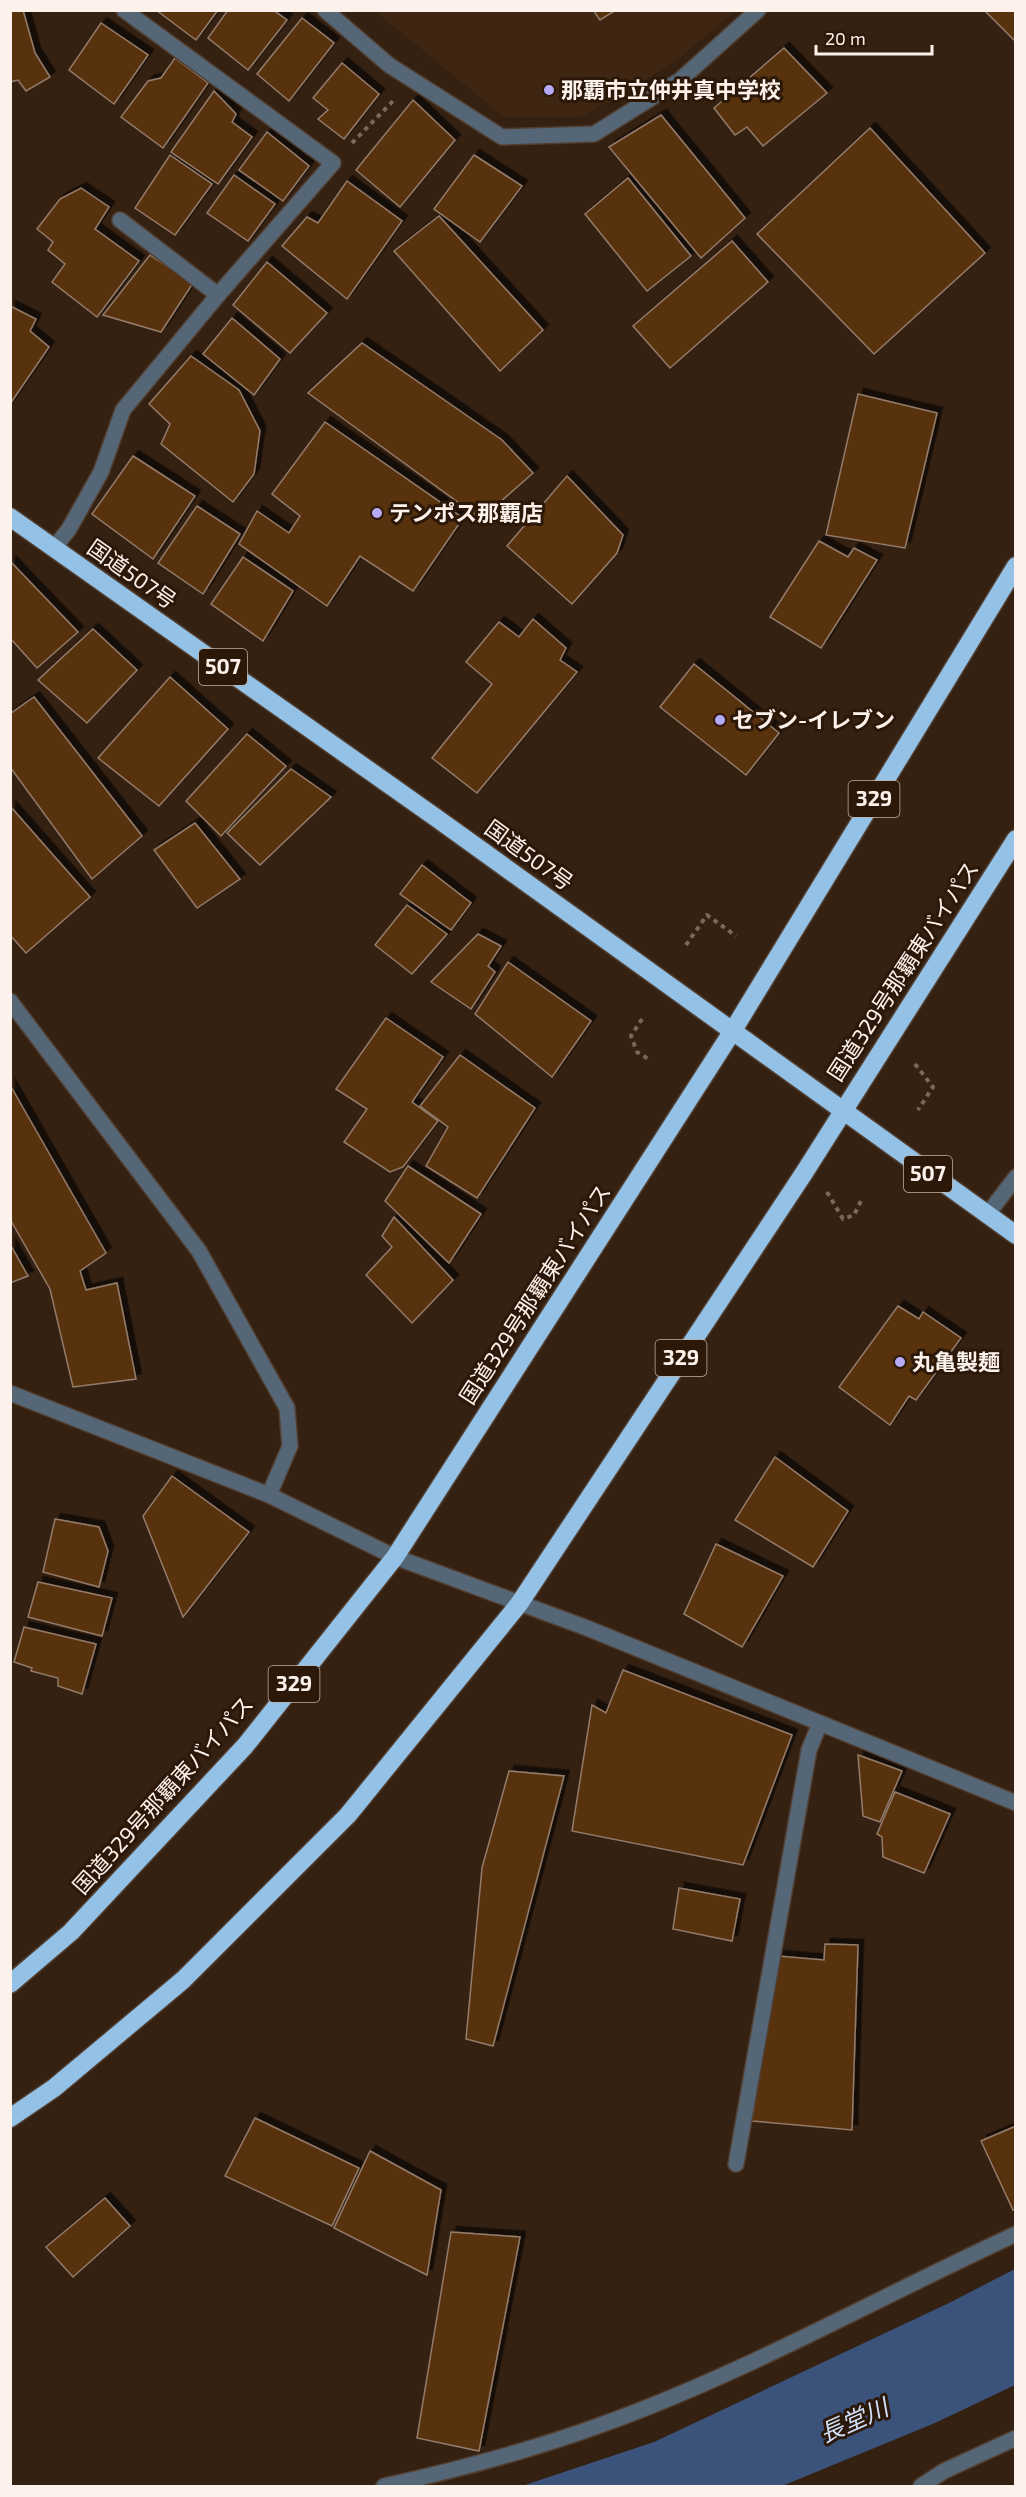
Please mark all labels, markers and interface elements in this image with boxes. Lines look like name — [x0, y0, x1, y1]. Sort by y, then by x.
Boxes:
scale bar — [816, 18, 932, 56]
text: 20 m — [825, 27, 866, 49]
place label: 那覇市立仲井真中学校 — [561, 76, 781, 102]
marker: 那覇市立仲井真中学校 — [542, 83, 556, 97]
place label: テンポス那覇店 — [389, 499, 543, 525]
marker: テンポス那覇店 — [370, 506, 384, 520]
street label: 国道507号 — [83, 533, 182, 613]
road number: 507 — [199, 649, 247, 685]
place label: セブン-イレブン — [732, 706, 895, 732]
marker: セブン-イレブン — [713, 713, 727, 727]
road number: 329 — [848, 781, 900, 817]
street label: 国道507号 — [481, 814, 579, 895]
street label: 国道329号那覇東バイパス — [821, 856, 983, 1085]
road number: 507 — [904, 1156, 952, 1192]
street label: 国道329号那覇東バイパス — [453, 1179, 615, 1408]
road number: 329 — [656, 1340, 706, 1376]
place label: 丸亀製麺 — [912, 1348, 1000, 1374]
marker: 丸亀製麺 — [893, 1355, 907, 1369]
road number: 329 — [268, 1666, 320, 1702]
street label: 国道329号那覇東バイパス — [67, 1690, 258, 1898]
water label: 長堂川 — [815, 2391, 895, 2448]

